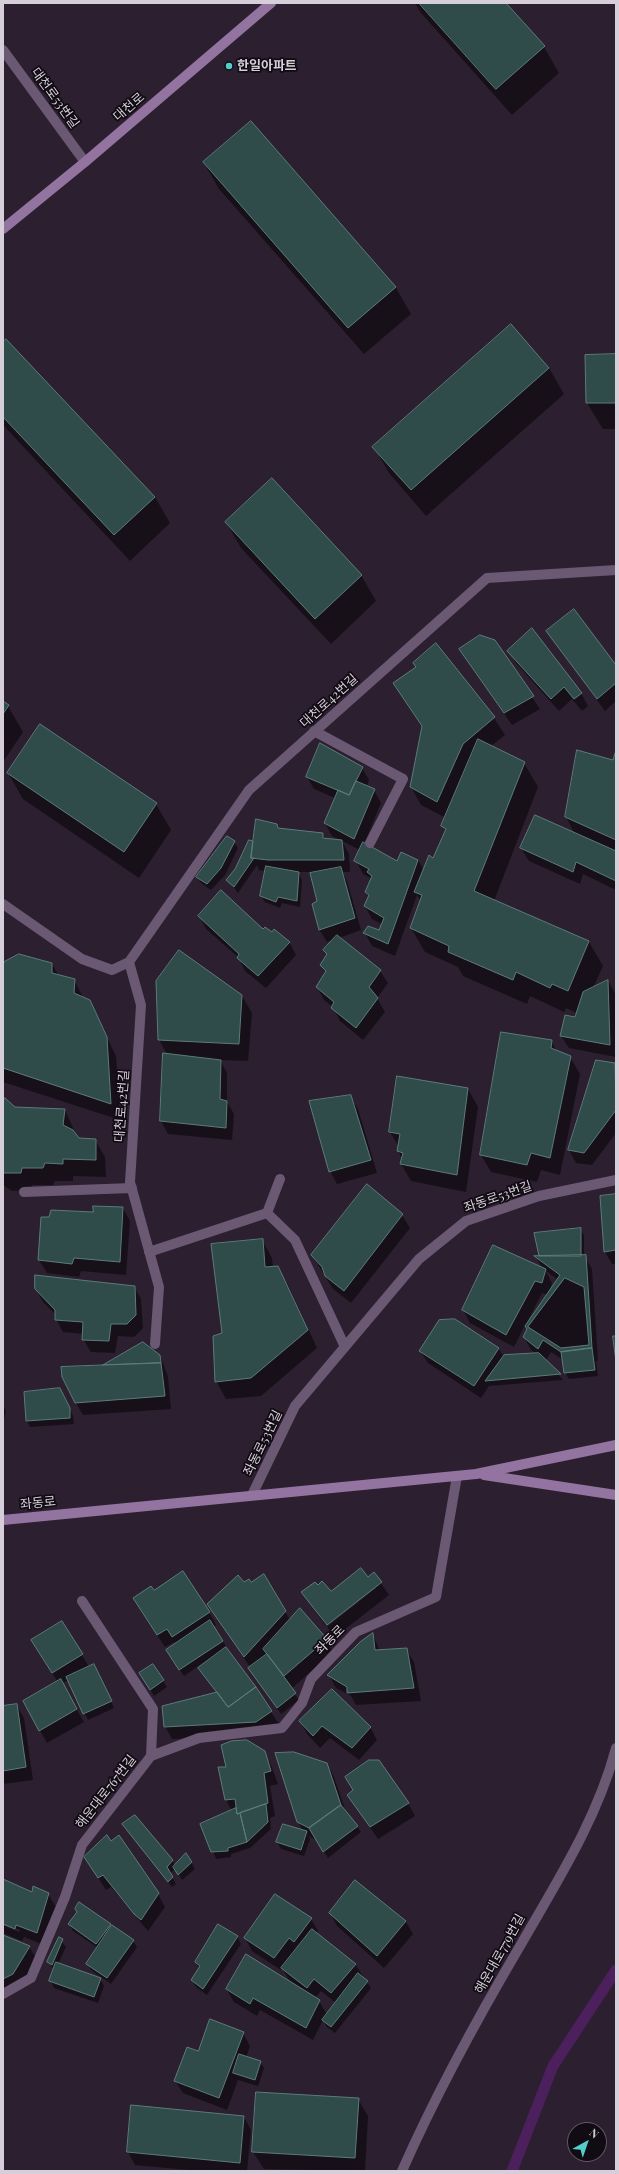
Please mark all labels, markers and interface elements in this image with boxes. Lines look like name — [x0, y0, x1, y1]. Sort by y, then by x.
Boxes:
place label: 한일아파트 — [237, 58, 297, 74]
marker: 한일아파트 — [224, 61, 234, 71]
street label: 대천로53번길 — [28, 65, 82, 131]
street label: 대천로 — [110, 89, 148, 125]
street label: 대천로42번길 — [297, 671, 361, 731]
street label: 대천로42번길 — [112, 1069, 132, 1143]
street label: 좌동로53번길 — [462, 1178, 534, 1216]
street label: 좌동로53번길 — [240, 1408, 286, 1478]
street label: 좌동로 — [19, 1493, 57, 1513]
street label: 좌동로 — [312, 1622, 348, 1658]
street label: 해운대로767번길 — [72, 1752, 140, 1832]
street label: 해운대로779번길 — [472, 1911, 528, 1997]
north arrow — [567, 2122, 607, 2162]
text: N — [587, 2125, 602, 2141]

